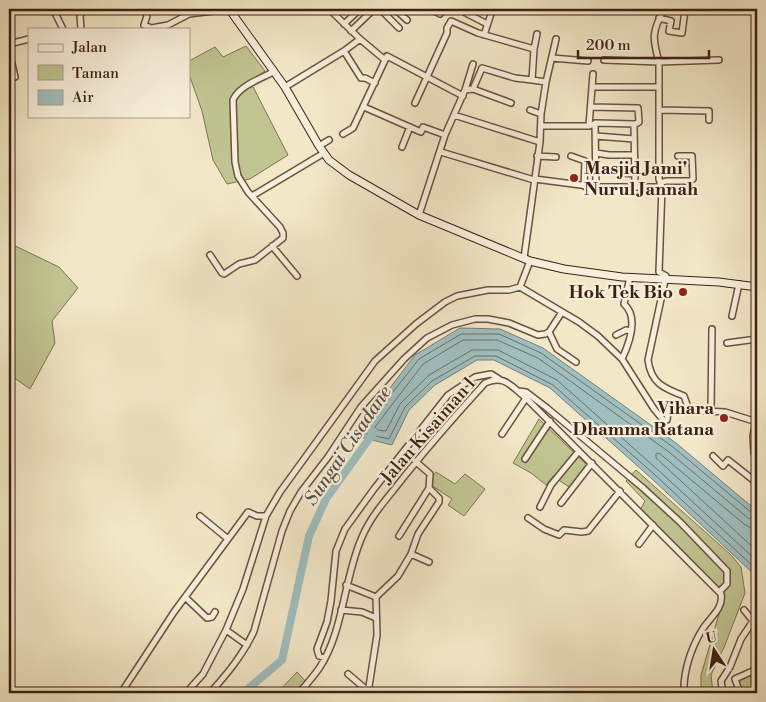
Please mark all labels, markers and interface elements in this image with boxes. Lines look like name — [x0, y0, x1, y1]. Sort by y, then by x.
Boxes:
legend — [28, 28, 190, 118]
scale bar — [578, 28, 710, 60]
text: 200 m — [586, 36, 631, 55]
text: Jalan — [71, 38, 107, 57]
text: Taman — [72, 64, 119, 83]
text: Air — [71, 88, 94, 107]
place label: Masjid Jami' Nurul Jannah — [584, 157, 698, 201]
marker: Masjid Jami' Nurul Jannah — [568, 172, 580, 184]
place label: Hok Tek Bio — [569, 281, 673, 304]
marker: Hok Tek Bio — [677, 286, 689, 298]
street label: Jalan Kisaiman 1 — [375, 372, 481, 489]
water label: Sungai Cisadane — [299, 381, 397, 510]
place label: Vihara Dhamma Ratana — [573, 397, 714, 441]
marker: Vihara Dhamma Ratana — [718, 412, 730, 424]
north arrow — [688, 624, 738, 674]
text: U — [704, 628, 719, 648]

